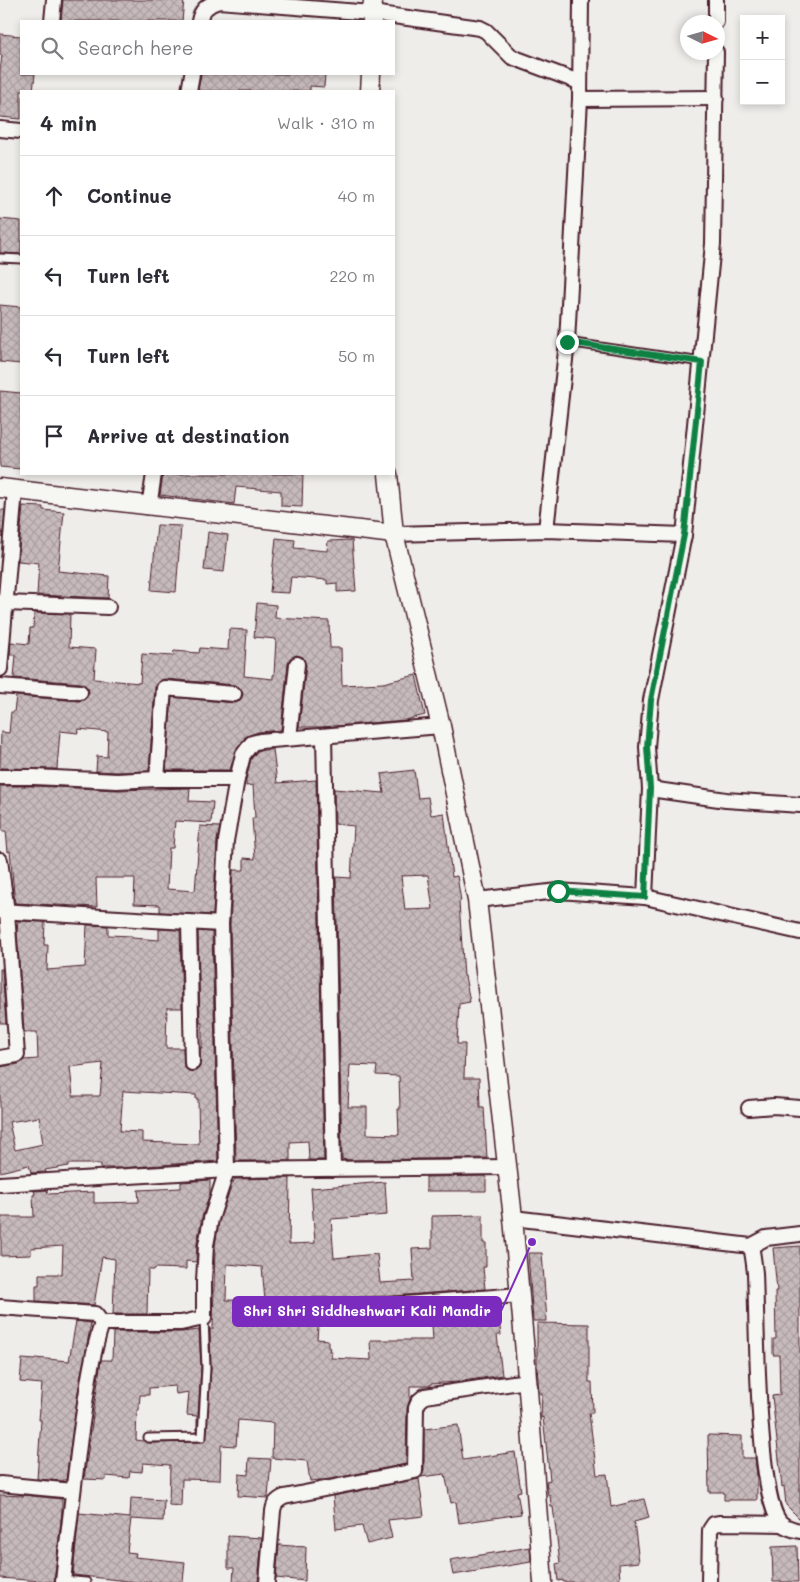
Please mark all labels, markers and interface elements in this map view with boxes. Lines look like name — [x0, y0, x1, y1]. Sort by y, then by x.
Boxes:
north arrow — [680, 15, 725, 60]
map controls — [740, 15, 785, 105]
button: + — [740, 15, 785, 60]
search box — [20, 20, 395, 75]
icon: search — [38, 34, 66, 62]
text: Search here — [78, 35, 194, 60]
button: − — [740, 60, 785, 105]
text: 4 min — [40, 109, 97, 136]
text: Walk · 310 m — [277, 112, 375, 133]
icon: ahead — [40, 182, 68, 210]
text: Continue — [87, 183, 172, 208]
text: 40 m — [338, 185, 375, 206]
icon: left — [40, 262, 68, 290]
text: Turn left — [87, 263, 170, 288]
text: 220 m — [329, 265, 375, 286]
route end — [556, 331, 579, 354]
icon: left — [40, 342, 68, 370]
text: Turn left — [87, 343, 170, 368]
text: 50 m — [338, 345, 375, 366]
icon: arrive — [40, 422, 68, 450]
text: Arrive at destination — [87, 423, 290, 448]
route start — [547, 880, 570, 903]
callout: Shri Shri Siddheshwari Kali Mandir — [233, 1297, 501, 1326]
text: Shri Shri Siddheshwari Kali Mandir — [243, 1301, 491, 1320]

